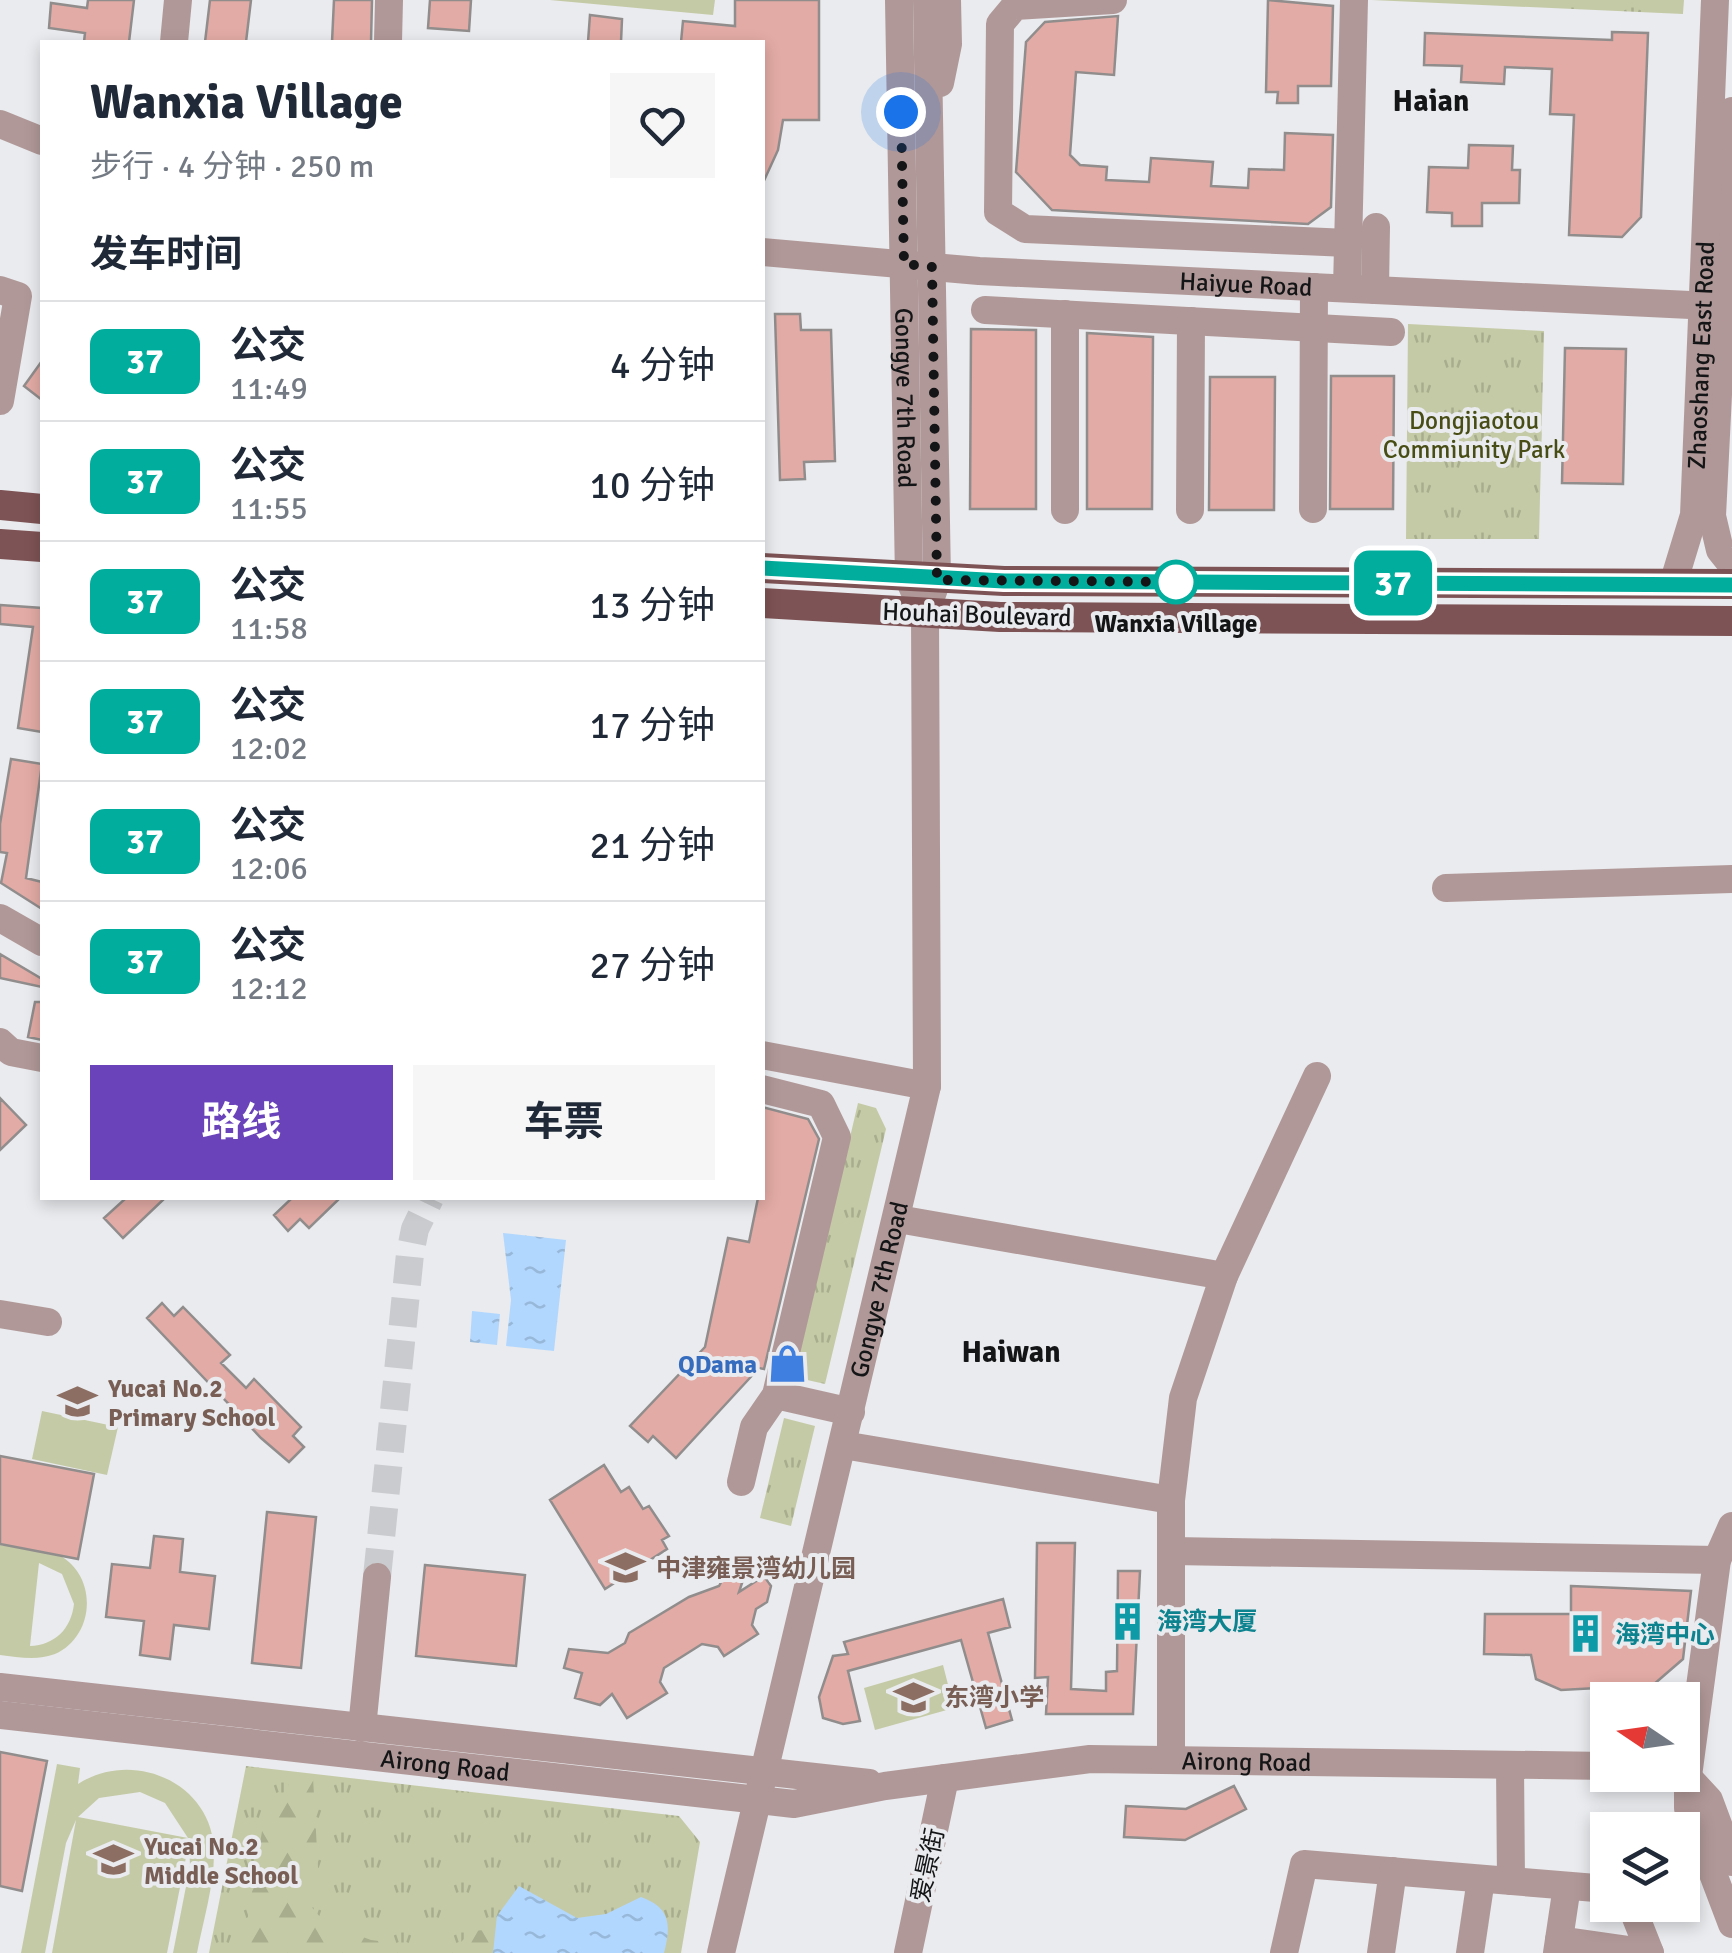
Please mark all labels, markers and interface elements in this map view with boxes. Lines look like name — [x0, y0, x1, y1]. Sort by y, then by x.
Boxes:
text: Wanxia Village — [90, 73, 403, 132]
button: heart — [610, 73, 715, 178]
district label: Haian — [1393, 83, 1469, 120]
your location — [876, 87, 926, 137]
text: 步行 · 4 分钟 · 250 m — [90, 147, 374, 186]
text: 发车时间 — [90, 231, 242, 278]
street label: Zhaoshang East Road — [1681, 241, 1721, 470]
street label: Haiyue Road — [1179, 266, 1313, 303]
street label: Gongye 7th Road — [888, 308, 922, 488]
text: 公交 — [230, 322, 306, 369]
text: 37 — [126, 340, 164, 383]
text: 4 分钟 — [610, 342, 715, 389]
text: 11:49 — [230, 369, 308, 408]
park label: Dongjiaotou Commiunity Park — [1383, 405, 1566, 465]
text: 公交 — [230, 442, 306, 489]
text: 37 — [126, 460, 164, 503]
text: 10 分钟 — [590, 462, 715, 509]
text: 11:55 — [230, 489, 308, 528]
line badge: 37 — [1348, 550, 1438, 616]
marker: Wanxia Village — [1155, 561, 1197, 603]
text: 公交 — [230, 562, 306, 609]
text: 37 — [1374, 562, 1412, 605]
text: 37 — [126, 580, 164, 623]
text: 13 分钟 — [590, 582, 715, 629]
street label: Houhai Boulevard — [882, 596, 1072, 633]
place label: Wanxia Village — [1095, 608, 1257, 639]
text: 11:58 — [230, 609, 308, 648]
text: 公交 — [230, 682, 306, 729]
text: 37 — [126, 700, 164, 743]
text: 17 分钟 — [590, 702, 715, 749]
text: 12:02 — [230, 729, 308, 768]
text: 公交 — [230, 802, 306, 849]
text: 37 — [126, 820, 164, 863]
text: 21 分钟 — [590, 822, 715, 869]
text: 12:06 — [230, 849, 308, 888]
text: 公交 — [230, 922, 306, 969]
text: 37 — [126, 940, 164, 983]
text: 27 分钟 — [590, 942, 715, 989]
text: 12:12 — [230, 969, 308, 1008]
button: 路线 — [90, 1065, 393, 1180]
button: 车票 — [413, 1065, 715, 1180]
street label: Gongye 7th Road — [843, 1198, 915, 1381]
district label: Haiwan — [961, 1334, 1061, 1371]
shop icon: QDama — [766, 1343, 808, 1385]
place label: QDama — [678, 1349, 757, 1380]
place label: Yucai No.2 Primary School — [107, 1373, 275, 1433]
school or university icon: Yucai No.2 Primary School — [57, 1381, 99, 1423]
school or university icon: 中津雍景湾幼儿园 — [605, 1547, 647, 1589]
place label: 中津雍景湾幼儿园 — [656, 1553, 856, 1584]
building icon: 海湾大厦 — [1106, 1600, 1148, 1642]
place label: 海湾大厦 — [1157, 1606, 1257, 1637]
building icon: 海湾中心 — [1564, 1613, 1606, 1655]
place label: 海湾中心 — [1615, 1619, 1715, 1650]
school or university icon: 东湾小学 — [893, 1676, 935, 1718]
place label: 东湾小学 — [944, 1682, 1044, 1713]
north arrow — [1590, 1682, 1700, 1792]
map controls — [1590, 1682, 1700, 1922]
street label: Airong Road — [379, 1743, 511, 1788]
street label: Airong Road — [1181, 1745, 1312, 1778]
button: layers — [1590, 1812, 1700, 1922]
street label: 爱景街 — [905, 1825, 950, 1905]
place label: Yucai No.2 Middle School — [143, 1831, 298, 1891]
school or university icon: Yucai No.2 Middle School — [93, 1839, 135, 1881]

